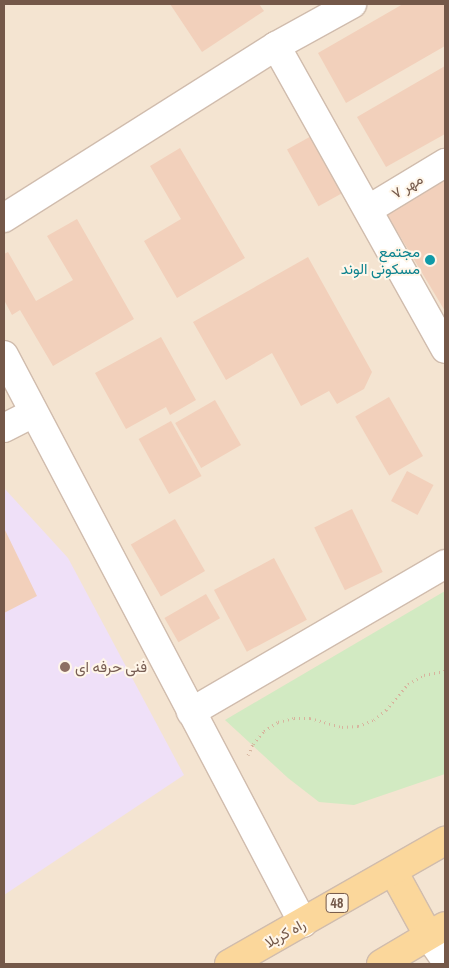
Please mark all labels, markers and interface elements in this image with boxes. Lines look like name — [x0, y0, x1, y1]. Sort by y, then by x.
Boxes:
street label: مهر ۷ — [388, 170, 426, 202]
place label: مجتمع مسکونی الوند — [341, 242, 420, 277]
marker: مجتمع مسکونی الوند — [424, 254, 436, 266]
place label: فنی حرفه ای — [75, 658, 147, 676]
marker: فنی حرفه ای — [59, 661, 71, 673]
road number: 48 — [324, 891, 350, 914]
street label: راه کربلا — [262, 915, 308, 951]

